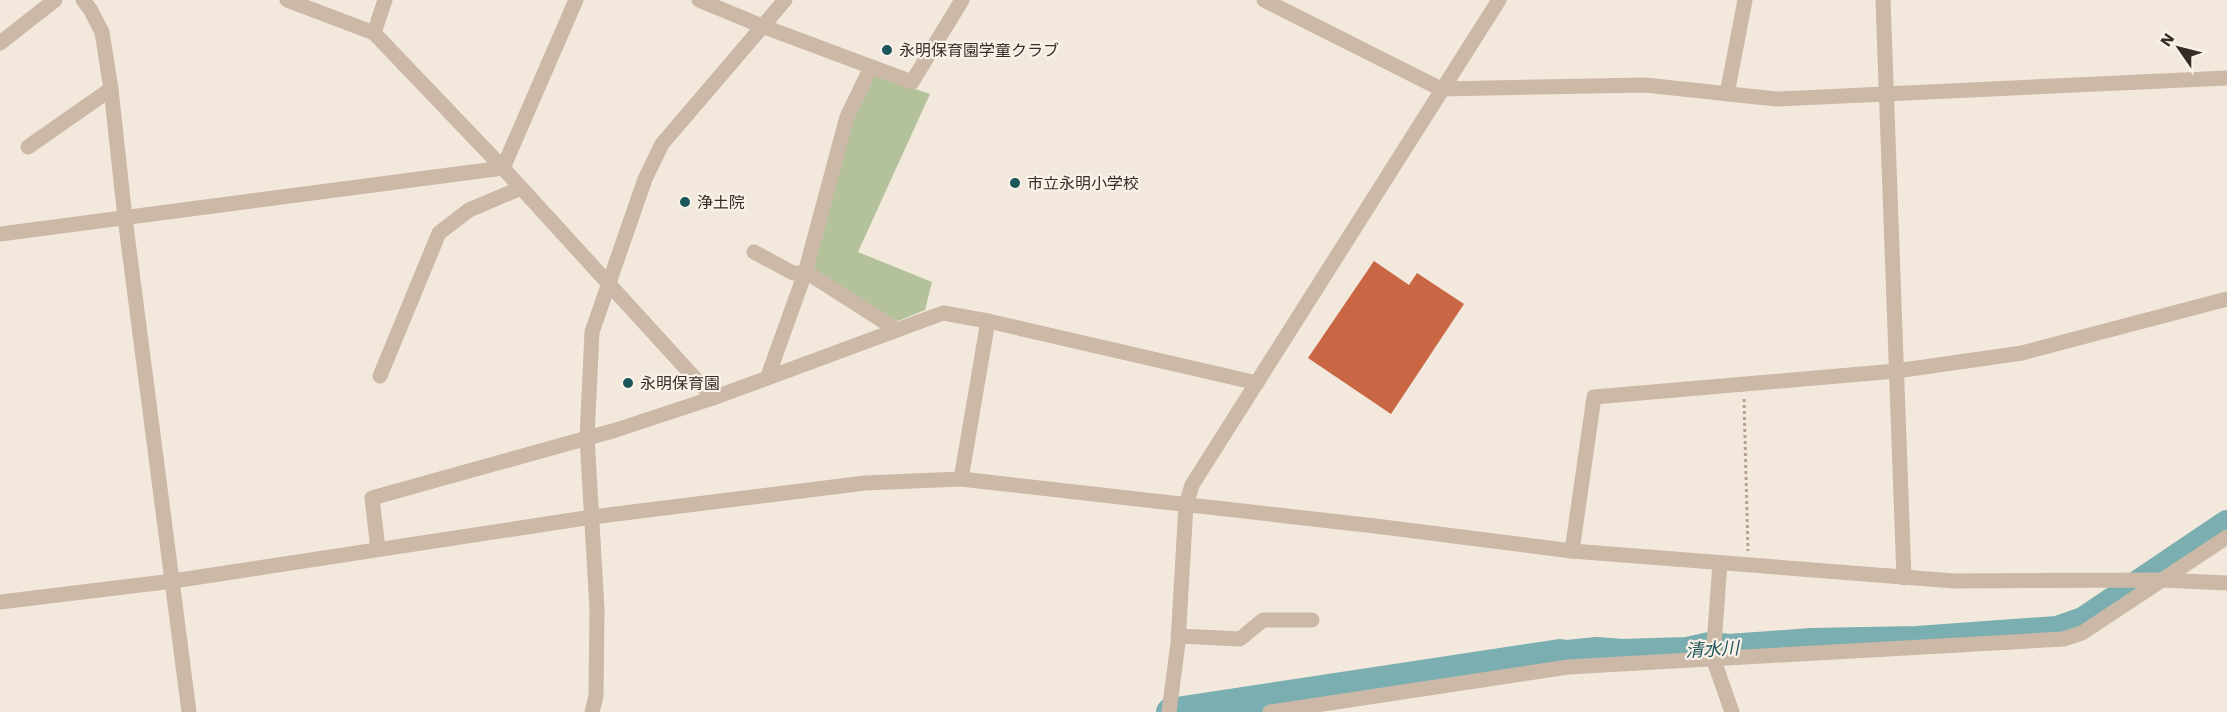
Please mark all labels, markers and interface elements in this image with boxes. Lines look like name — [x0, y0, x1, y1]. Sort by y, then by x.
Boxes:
north arrow — [2149, 18, 2209, 78]
text: N — [2156, 29, 2178, 50]
place label: 永明保育園学童クラブ — [899, 41, 1059, 60]
marker: 永明保育園学童クラブ — [880, 43, 894, 57]
place label: 市立永明小学校 — [1027, 174, 1139, 193]
marker: 市立永明小学校 — [1008, 176, 1022, 190]
place label: 浄土院 — [697, 193, 745, 212]
marker: 浄土院 — [678, 195, 692, 209]
place label: 永明保育園 — [640, 374, 720, 393]
marker: 永明保育園 — [621, 376, 635, 390]
water label: 清水川 — [1684, 637, 1742, 661]

